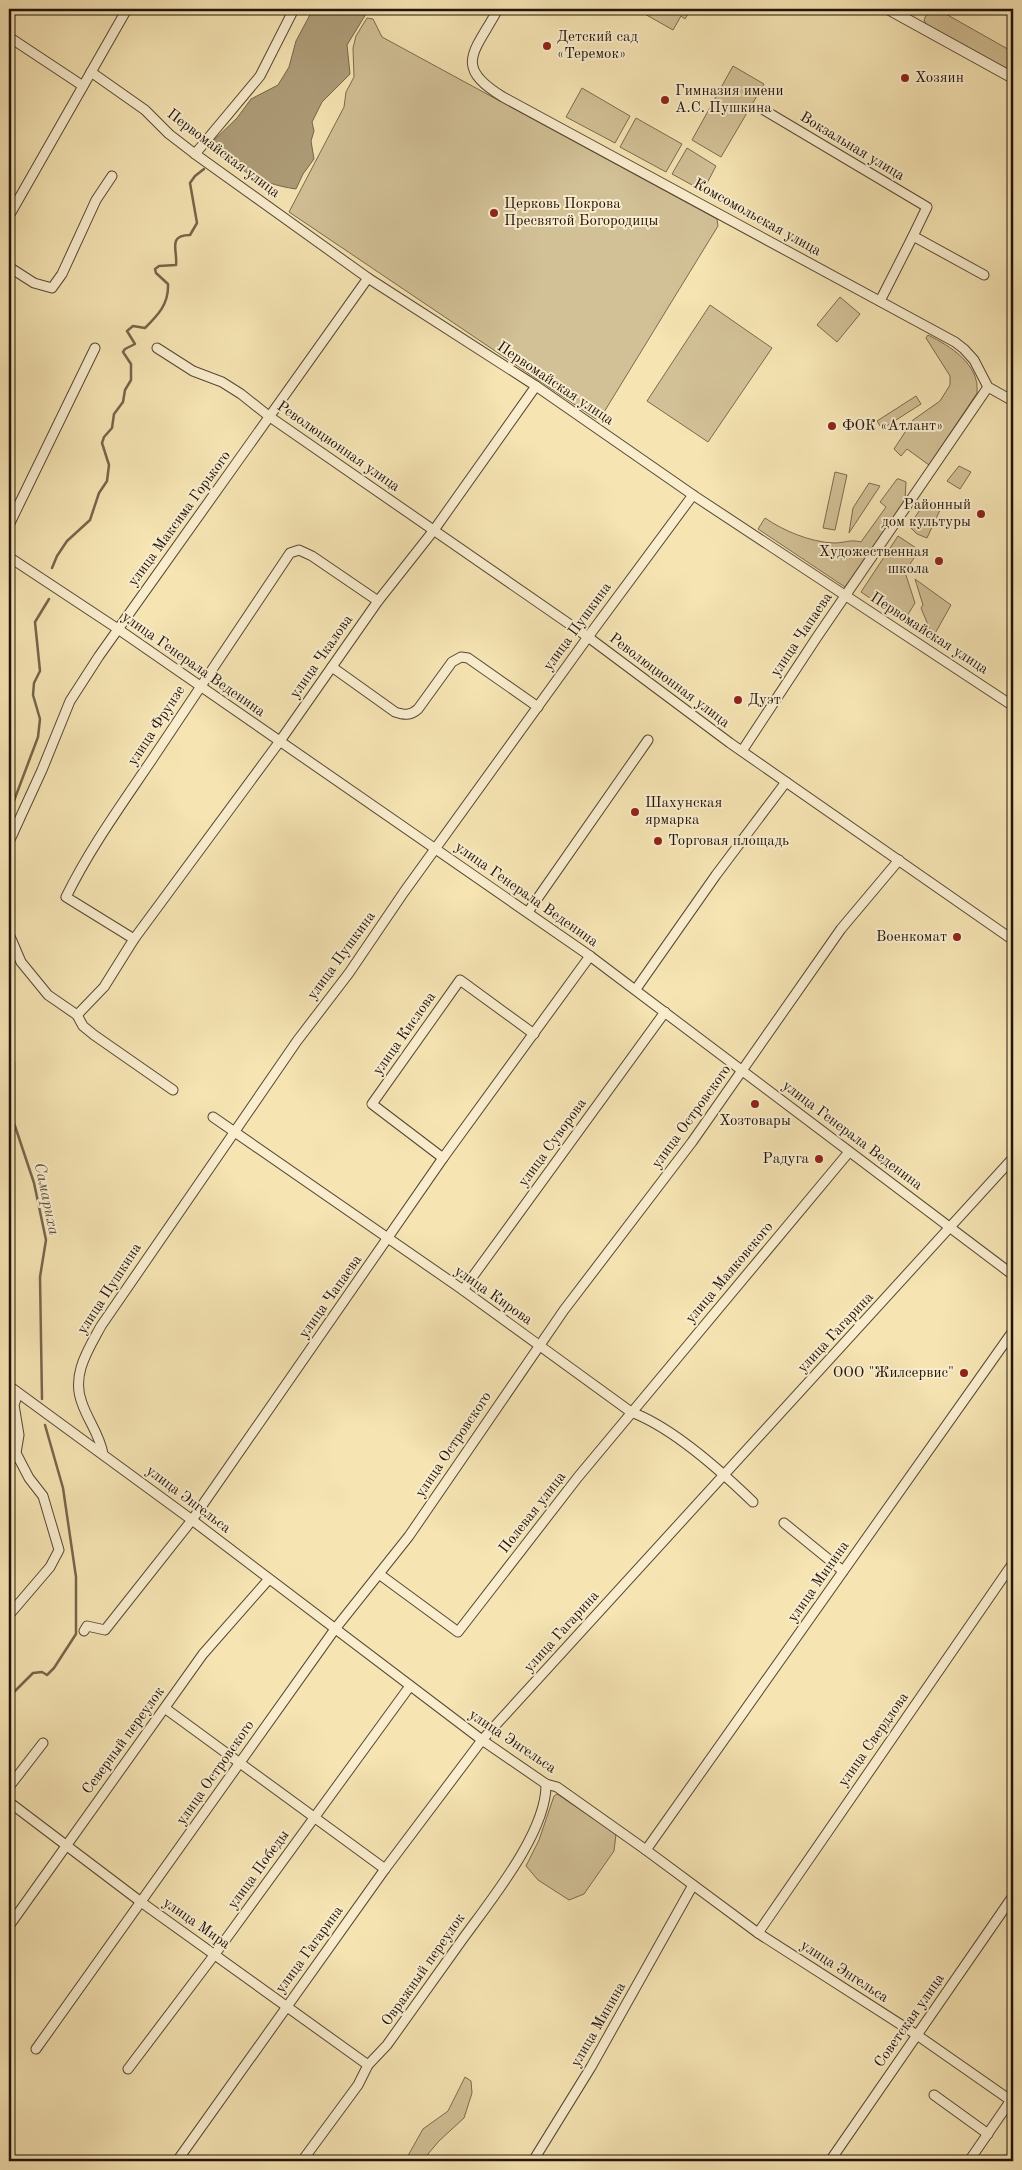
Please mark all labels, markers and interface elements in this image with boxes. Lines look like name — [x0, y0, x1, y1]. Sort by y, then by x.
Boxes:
place label: Детский сад «Теремок» — [557, 30, 638, 62]
marker: Детский сад «Теремок» — [541, 40, 553, 52]
place label: Хозяин — [915, 71, 964, 86]
marker: Хозяин — [899, 72, 911, 84]
place label: Гимназия имени А.С. Пушкина — [675, 84, 784, 116]
marker: Гимназия имени А.С. Пушкина — [659, 94, 671, 106]
street label: Первомайская улица — [164, 107, 283, 202]
street label: Вокзальная улица — [797, 110, 907, 184]
street label: Комсомольская улица — [691, 177, 824, 260]
place label: Церковь Покрова Пресвятой Богородицы — [504, 197, 659, 229]
marker: Церковь Покрова Пресвятой Богородицы — [488, 207, 500, 219]
street label: Первомайская улица — [494, 339, 617, 429]
street label: Революционная улица — [274, 399, 403, 495]
place label: ФОК «Атлант» — [842, 419, 943, 434]
marker: ФОК «Атлант» — [826, 420, 838, 432]
street label: улица Максима Горького — [126, 449, 234, 589]
place label: Районный дом культуры — [881, 498, 971, 530]
marker: Районный дом культуры — [975, 508, 987, 520]
place label: Художественная школа — [819, 545, 930, 577]
marker: Художественная школа — [933, 555, 945, 567]
street label: улица Пушкина — [541, 580, 615, 674]
street label: улица Чапаева — [768, 590, 836, 680]
street label: Первомайская улица — [867, 590, 991, 678]
street label: улица Генерала Веденина — [119, 610, 268, 721]
street label: улица Чкалова — [288, 612, 357, 701]
street label: Революционная улица — [606, 631, 732, 731]
street label: улица Фрунзе — [126, 683, 188, 769]
place label: Дуэт — [748, 693, 781, 708]
marker: Дуэт — [732, 694, 744, 706]
place label: Шахунская ярмарка — [645, 796, 722, 828]
marker: Шахунская ярмарка — [629, 806, 641, 818]
place label: Торговая площадь — [668, 834, 789, 849]
marker: Торговая площадь — [652, 835, 664, 847]
street label: улица Генерала Веденина — [452, 840, 601, 951]
street label: улица Пушкина — [305, 909, 379, 1003]
place label: Военкомат — [876, 930, 947, 945]
marker: Военкомат — [951, 931, 963, 943]
street label: улица Кислова — [371, 989, 440, 1078]
street label: улица Островского — [650, 1063, 734, 1171]
street label: улица Генерала Веденина — [779, 1079, 925, 1194]
street label: улица Суворова — [516, 1096, 590, 1190]
marker: Хозтовары — [749, 1098, 761, 1110]
place label: Хозтовары — [719, 1114, 791, 1129]
place label: Радуга — [763, 1152, 810, 1167]
marker: Радуга — [813, 1153, 825, 1165]
water label: Самариха — [30, 1161, 62, 1237]
street label: улица Маяковского — [683, 1219, 777, 1327]
street label: улица Пушкина — [75, 1240, 145, 1337]
street label: улица Чапаева — [297, 1252, 366, 1341]
street label: улица Кирова — [451, 1264, 535, 1329]
street label: улица Гагарина — [795, 1289, 877, 1376]
place label: ООО "Жилсервис" — [833, 1366, 954, 1381]
marker: ООО "Жилсервис" — [958, 1367, 970, 1379]
street label: улица Островского — [413, 1389, 495, 1501]
street label: улица Энгельса — [143, 1463, 234, 1537]
street label: Полевая улица — [497, 1469, 570, 1557]
street label: улица Минина — [786, 1538, 853, 1625]
street label: улица Гагарина — [522, 1588, 603, 1676]
street label: Северный переулок — [80, 1684, 168, 1797]
street label: улица Свердлова — [836, 1690, 912, 1790]
street label: улица Энгельса — [466, 1707, 559, 1777]
street label: улица Островского — [174, 1718, 258, 1828]
street label: улица Победы — [225, 1828, 293, 1912]
street label: улица Мира — [160, 1895, 233, 1953]
street label: улица Гагарина — [273, 1903, 347, 1996]
street label: Овражный переулок — [380, 1911, 469, 2029]
street label: улица Энгельса — [797, 1938, 891, 2006]
street label: Советская улица — [872, 1971, 948, 2071]
street label: улица Минина — [569, 1980, 630, 2070]

